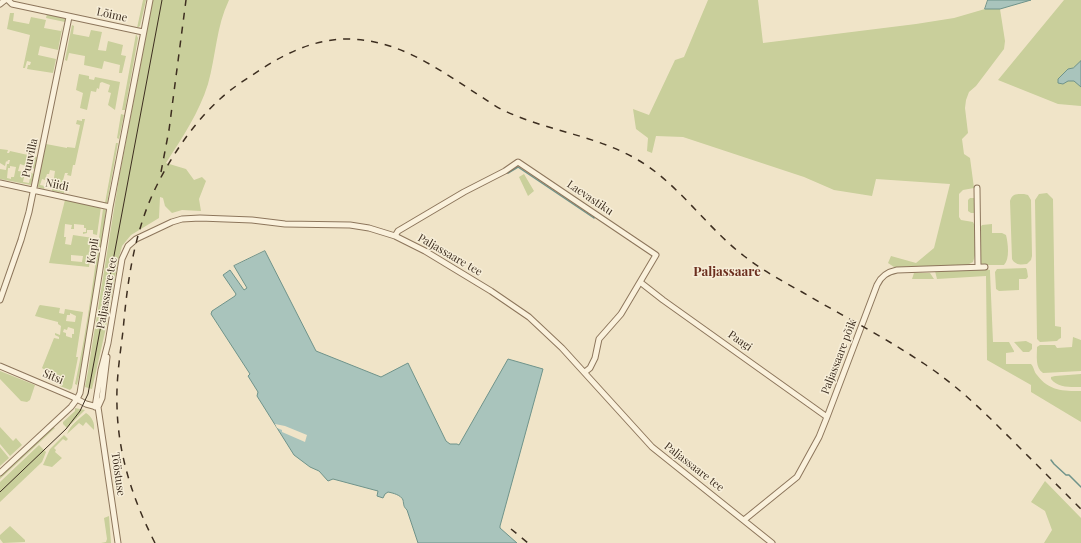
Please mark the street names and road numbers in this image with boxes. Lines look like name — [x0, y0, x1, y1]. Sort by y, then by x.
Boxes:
street label: Lõime — [95, 5, 129, 25]
street label: Puuvilla — [19, 137, 41, 179]
street label: Niidi — [44, 176, 70, 194]
street label: Laevastiku — [564, 178, 616, 218]
street label: Paljassaare tee — [415, 231, 485, 279]
street label: Kopli — [84, 237, 102, 265]
street label: Paljassaare tee — [94, 256, 120, 330]
street label: Paljassaare põik — [819, 318, 859, 396]
street label: Paagi — [725, 328, 755, 354]
street label: Sitsi — [41, 367, 65, 387]
street label: Paljassaare tee — [661, 440, 727, 494]
street label: Tööstuse — [108, 451, 128, 497]

